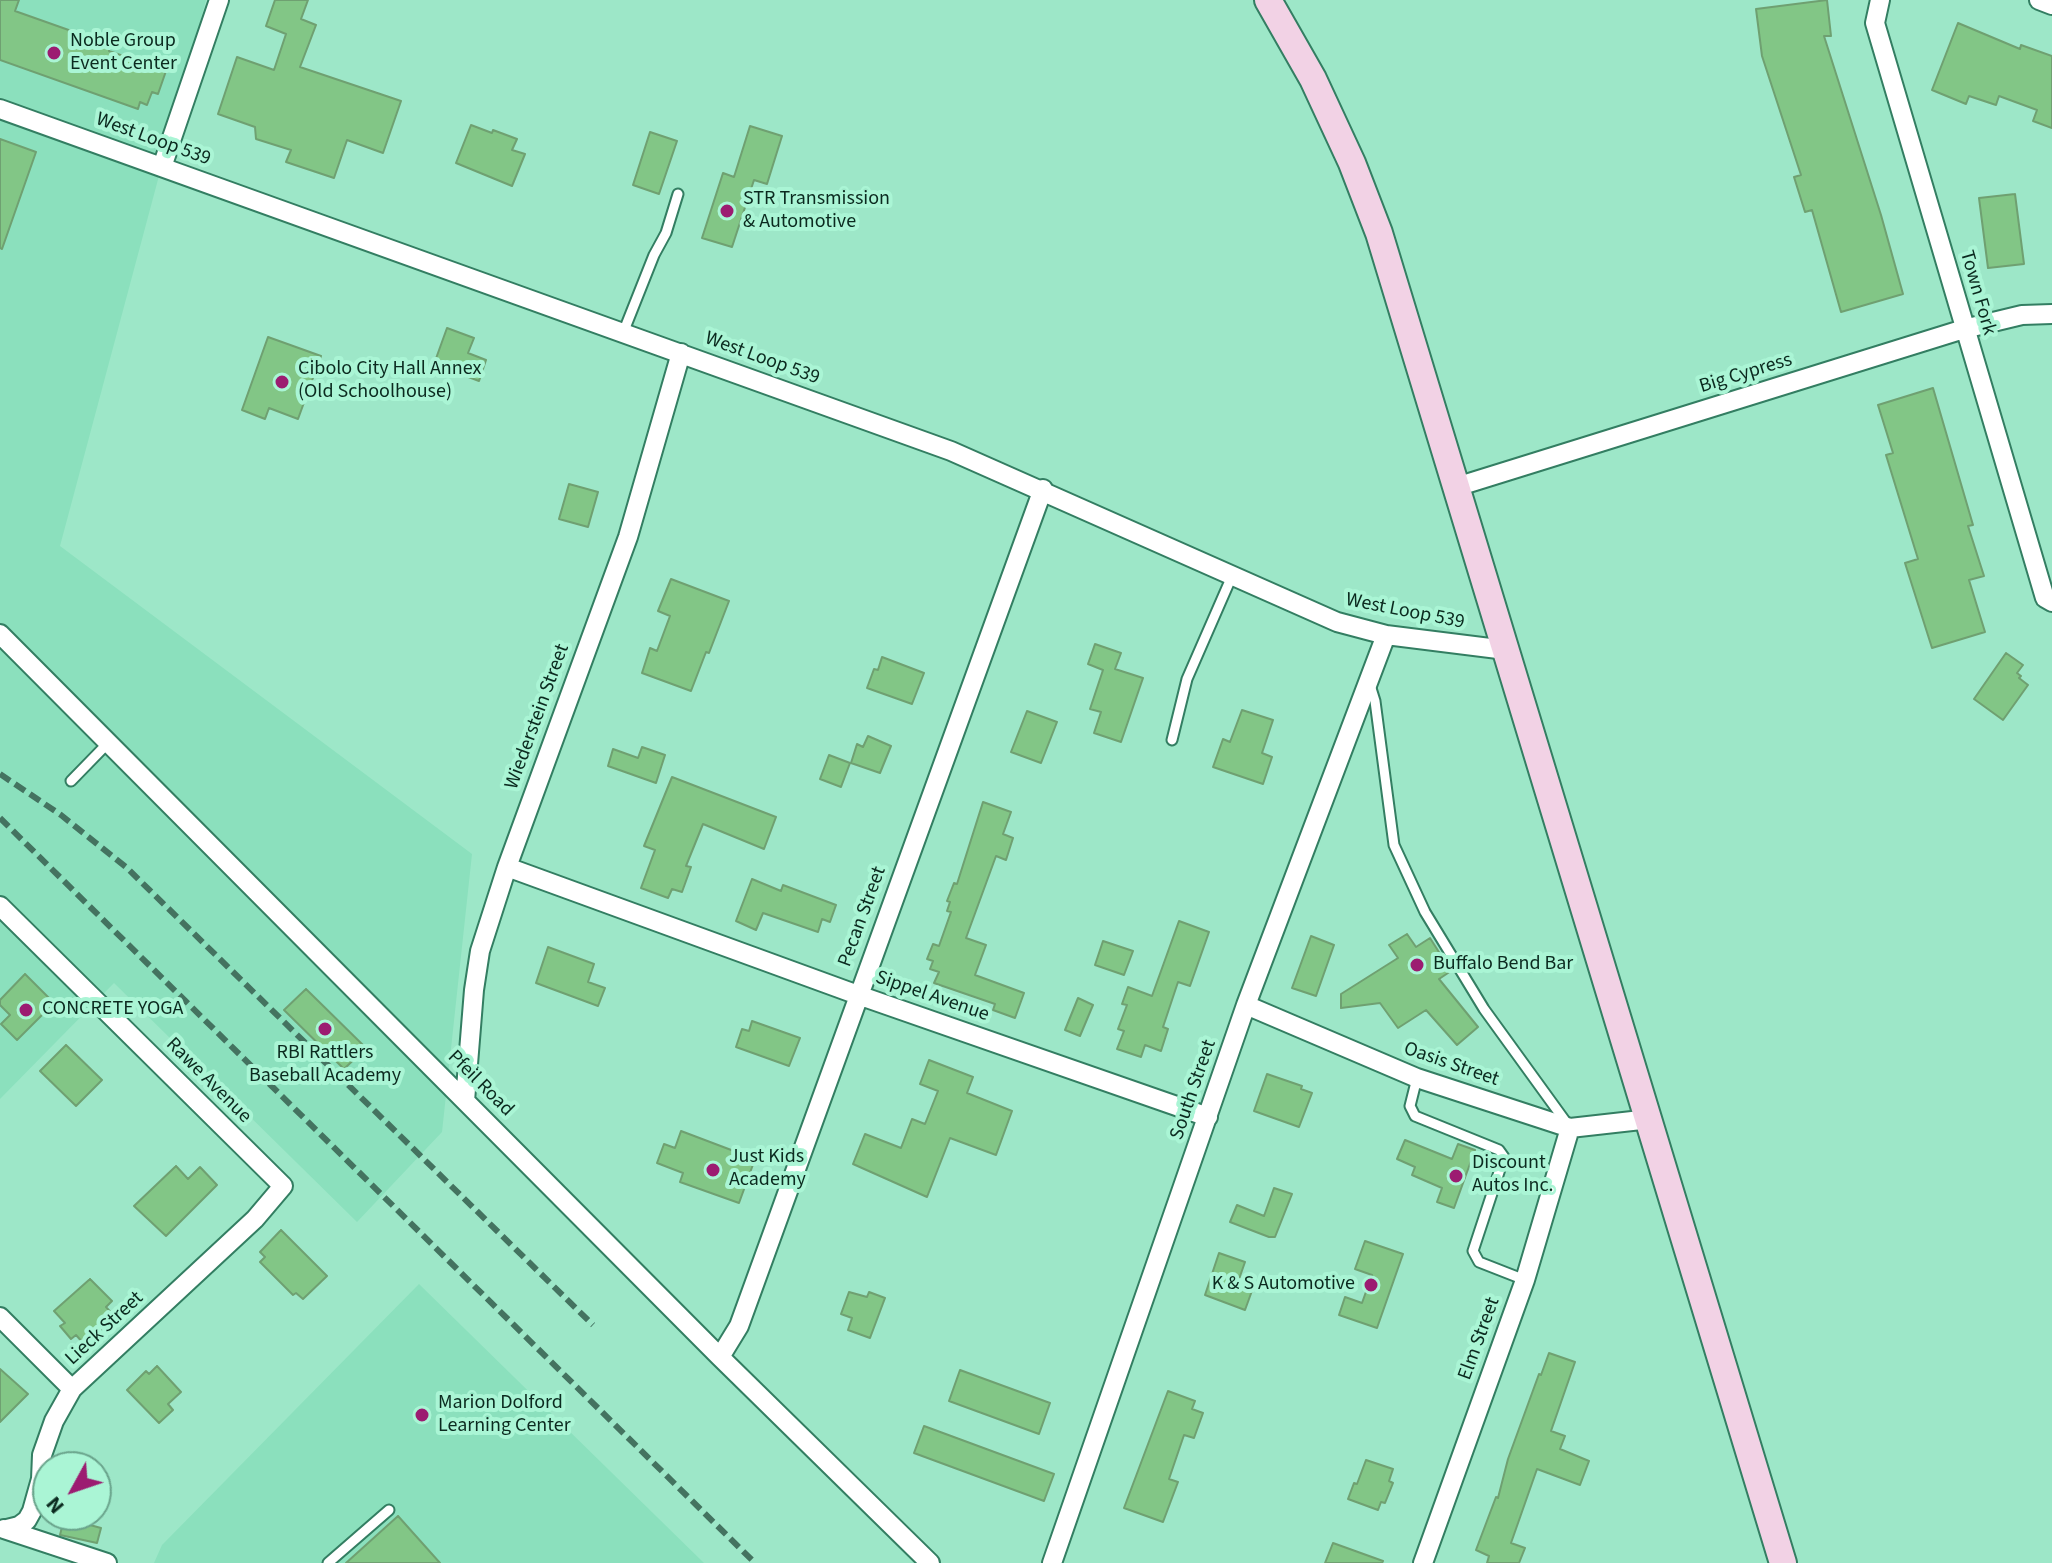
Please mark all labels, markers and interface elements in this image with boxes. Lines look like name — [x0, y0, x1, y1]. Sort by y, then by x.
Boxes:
place label: Noble Group Event Center — [70, 30, 177, 77]
marker: Noble Group Event Center — [45, 44, 63, 62]
street label: West Loop 539 — [92, 108, 214, 172]
place label: STR Transmission & Automotive — [743, 188, 890, 235]
marker: STR Transmission & Automotive — [718, 202, 736, 220]
street label: Town Fork — [1954, 248, 2000, 338]
street label: West Loop 539 — [701, 327, 823, 391]
street label: Big Cypress — [1697, 349, 1795, 399]
place label: Cibolo City Hall Annex (Old Schoolhouse) — [298, 358, 481, 405]
marker: Cibolo City Hall Annex (Old Schoolhouse) — [273, 373, 291, 391]
street label: West Loop 539 — [1344, 589, 1466, 635]
street label: Wiederstein Street — [501, 641, 575, 793]
street label: Pecan Street — [834, 864, 892, 970]
place label: Buffalo Bend Bar — [1433, 953, 1573, 977]
marker: Buffalo Bend Bar — [1408, 956, 1426, 974]
street label: Sippel Avenue — [872, 966, 992, 1028]
place label: CONCRETE YOGA — [42, 998, 183, 1022]
marker: CONCRETE YOGA — [17, 1001, 35, 1019]
marker: RBI Rattlers Baseball Academy — [316, 1020, 334, 1038]
street label: Rawe Avenue — [160, 1033, 256, 1129]
street label: South Street — [1166, 1037, 1222, 1143]
street label: Oasis Street — [1400, 1038, 1502, 1092]
place label: RBI Rattlers Baseball Academy — [249, 1042, 401, 1089]
street label: Pfeil Road — [442, 1046, 518, 1122]
place label: Just Kids Academy — [729, 1146, 806, 1193]
place label: Discount Autos Inc. — [1472, 1152, 1554, 1199]
marker: Just Kids Academy — [704, 1161, 722, 1179]
marker: Discount Autos Inc. — [1447, 1167, 1465, 1185]
place label: K & S Automotive — [1212, 1273, 1355, 1297]
marker: K & S Automotive — [1362, 1276, 1380, 1294]
street label: Lieck Street — [61, 1287, 149, 1371]
street label: Elm Street — [1454, 1294, 1506, 1384]
place label: Marion Dolford Learning Center — [438, 1392, 571, 1439]
marker: Marion Dolford Learning Center — [413, 1406, 431, 1424]
north arrow — [32, 1451, 112, 1531]
text: N — [38, 1489, 72, 1521]

